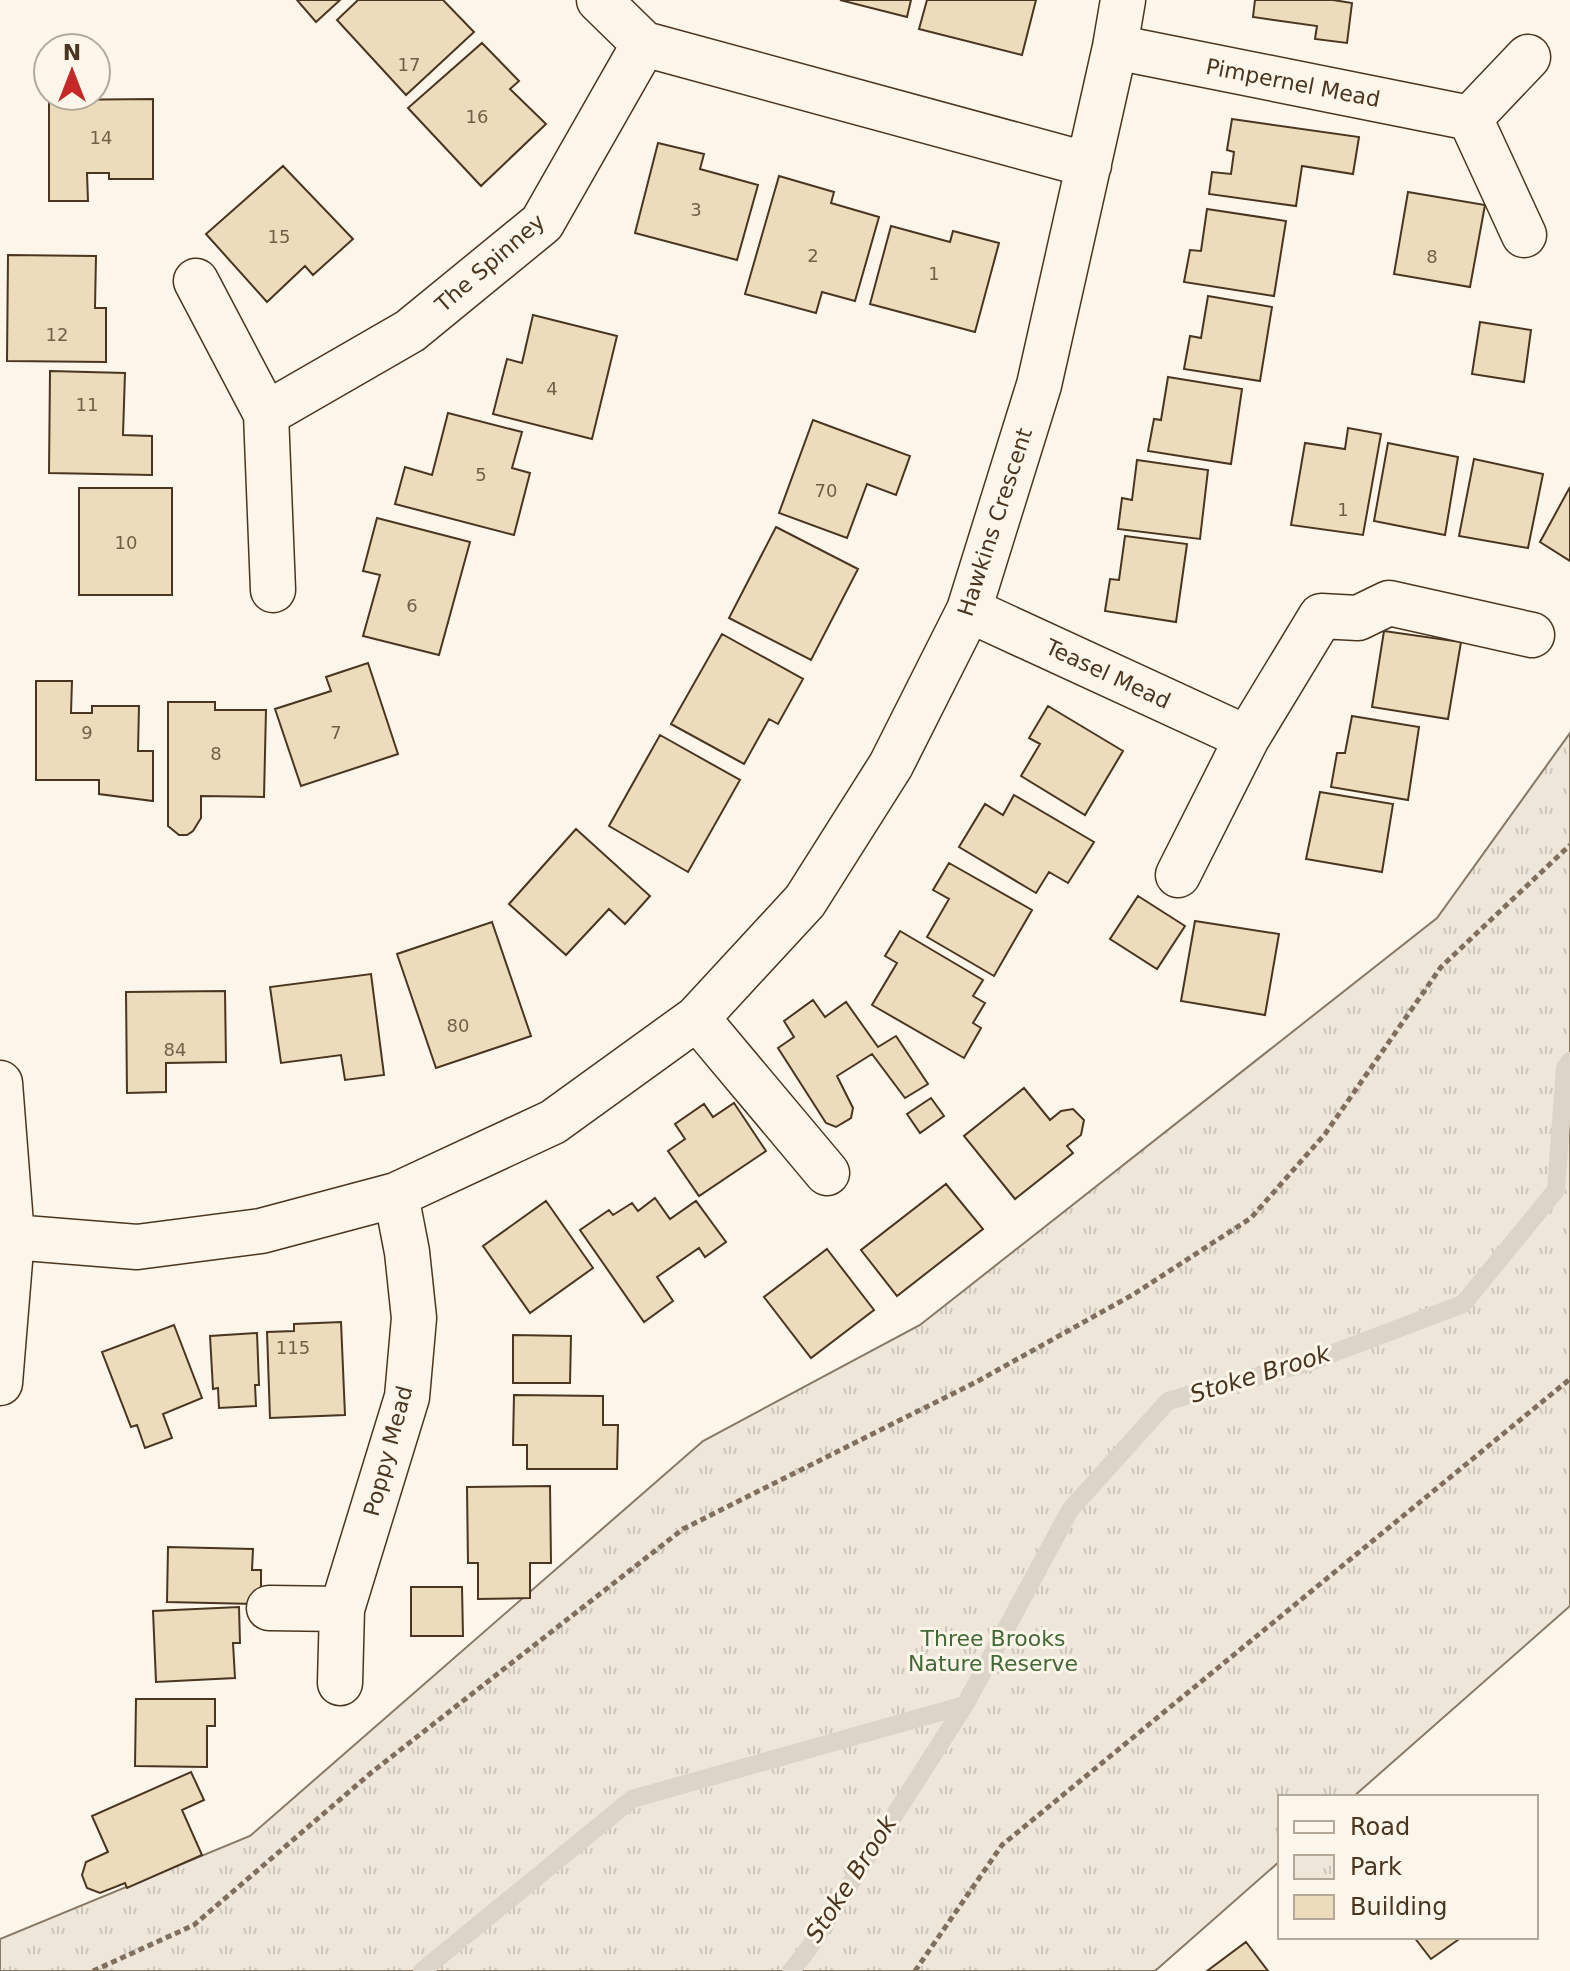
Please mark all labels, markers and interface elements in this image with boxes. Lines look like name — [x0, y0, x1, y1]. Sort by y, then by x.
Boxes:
north arrow — [32, 32, 112, 112]
text: N — [63, 40, 81, 65]
house number: 17 — [398, 54, 420, 75]
street label: Pimpernel Mead — [1204, 54, 1382, 112]
house number: 16 — [466, 106, 488, 127]
house number: 14 — [90, 127, 112, 148]
house number: 3 — [690, 199, 702, 220]
street label: The Spinney — [430, 209, 550, 318]
house number: 15 — [268, 226, 290, 247]
house number: 2 — [807, 245, 819, 266]
house number: 8 — [1426, 246, 1438, 267]
house number: 1 — [928, 263, 940, 284]
house number: 12 — [46, 324, 68, 345]
house number: 4 — [546, 378, 558, 399]
house number: 11 — [76, 394, 98, 415]
street label: Hawkins Crescent — [953, 424, 1037, 619]
house number: 5 — [475, 464, 487, 485]
house number: 70 — [815, 480, 837, 501]
house number: 1 — [1337, 499, 1349, 520]
house number: 10 — [115, 532, 137, 553]
house number: 6 — [406, 595, 418, 616]
street label: Teasel Mead — [1041, 634, 1174, 714]
house number: 9 — [81, 722, 93, 743]
house number: 7 — [330, 722, 342, 743]
house number: 8 — [210, 743, 222, 764]
house number: 80 — [447, 1015, 469, 1036]
house number: 84 — [164, 1039, 186, 1060]
house number: 115 — [276, 1337, 310, 1358]
water label: Stoke Brook — [1186, 1339, 1335, 1409]
street label: Poppy Mead — [359, 1383, 417, 1519]
park label: Three Brooks Nature Reserve — [908, 1626, 1078, 1676]
legend — [1278, 1795, 1538, 1939]
water label: Stoke Brook — [800, 1810, 903, 1948]
text: Road — [1350, 1813, 1410, 1841]
text: Park — [1350, 1853, 1402, 1881]
text: Building — [1350, 1893, 1447, 1921]

